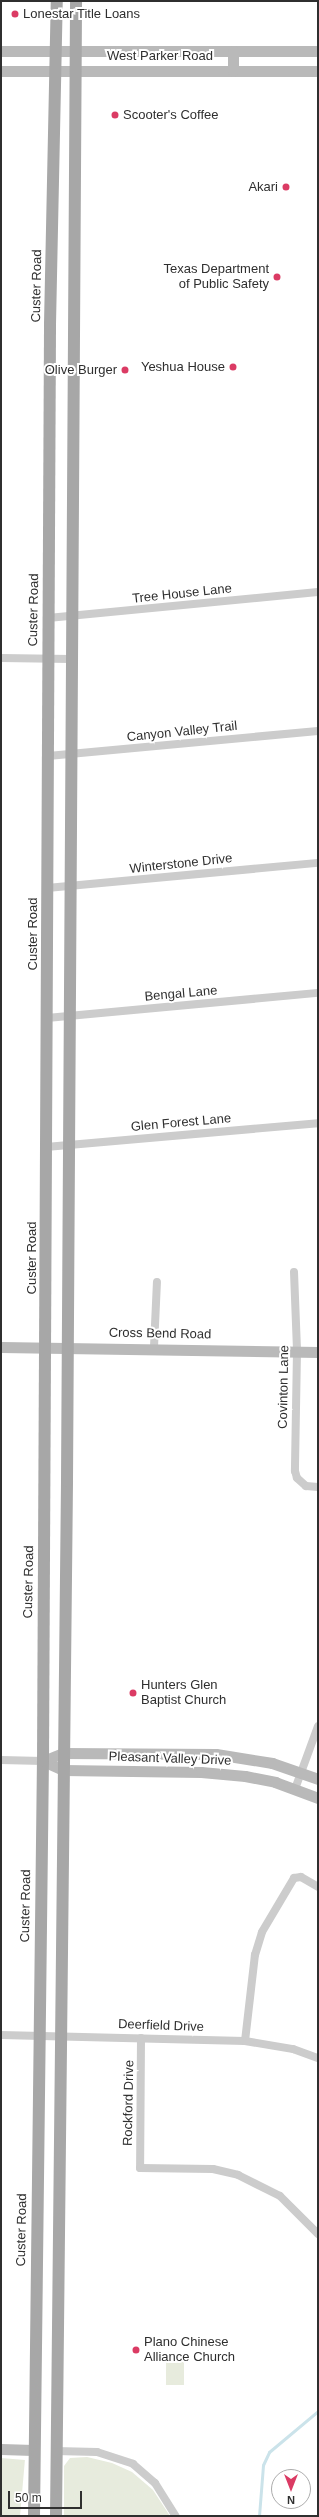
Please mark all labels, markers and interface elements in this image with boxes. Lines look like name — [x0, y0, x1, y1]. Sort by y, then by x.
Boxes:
place label: Lonestar Title Loans — [23, 6, 140, 22]
marker: Lonestar Title Loans — [10, 9, 20, 19]
street label: West Parker Road — [107, 48, 213, 64]
place label: Scooter's Coffee — [123, 107, 218, 123]
marker: Scooter's Coffee — [110, 110, 120, 120]
place label: Akari — [248, 179, 278, 195]
marker: Akari — [281, 182, 291, 192]
street label: Custer Road — [29, 249, 45, 323]
place label: Texas Department of Public Safety — [164, 262, 269, 293]
marker: Texas Department of Public Safety — [272, 272, 282, 282]
place label: Yeshua House — [141, 359, 225, 375]
place label: Olive Burger — [45, 362, 117, 378]
marker: Yeshua House — [228, 362, 238, 372]
marker: Olive Burger — [120, 365, 130, 375]
street label: Custer Road — [26, 573, 42, 647]
street label: Tree House Lane — [131, 581, 233, 607]
street label: Canyon Valley Trail — [126, 718, 238, 746]
street label: Winterstone Drive — [129, 851, 233, 877]
street label: Custer Road — [25, 898, 41, 970]
street label: Bengal Lane — [144, 983, 218, 1005]
street label: Glen Forest Lane — [130, 1111, 232, 1135]
street label: Custer Road — [24, 1222, 40, 1294]
street label: Cross Bend Road — [109, 1325, 211, 1343]
street label: Covinton Lane — [275, 1345, 293, 1429]
street label: Custer Road — [21, 1545, 37, 1619]
place label: Hunters Glen Baptist Church — [141, 1678, 226, 1709]
marker: Hunters Glen Baptist Church — [128, 1688, 138, 1698]
street label: Pleasant Valley Drive — [108, 1749, 232, 1769]
street label: Custer Road — [18, 1869, 34, 1943]
street label: Deerfield Drive — [118, 2017, 204, 2035]
street label: Rockford Drive — [120, 2060, 138, 2146]
street label: Custer Road — [14, 2193, 30, 2267]
place label: Plano Chinese Alliance Church — [144, 2335, 235, 2366]
marker: Plano Chinese Alliance Church — [131, 2345, 141, 2355]
north arrow — [271, 2469, 311, 2509]
scale bar — [10, 2483, 84, 2509]
text: 50 m — [15, 2491, 42, 2505]
text: N — [287, 2494, 295, 2506]

